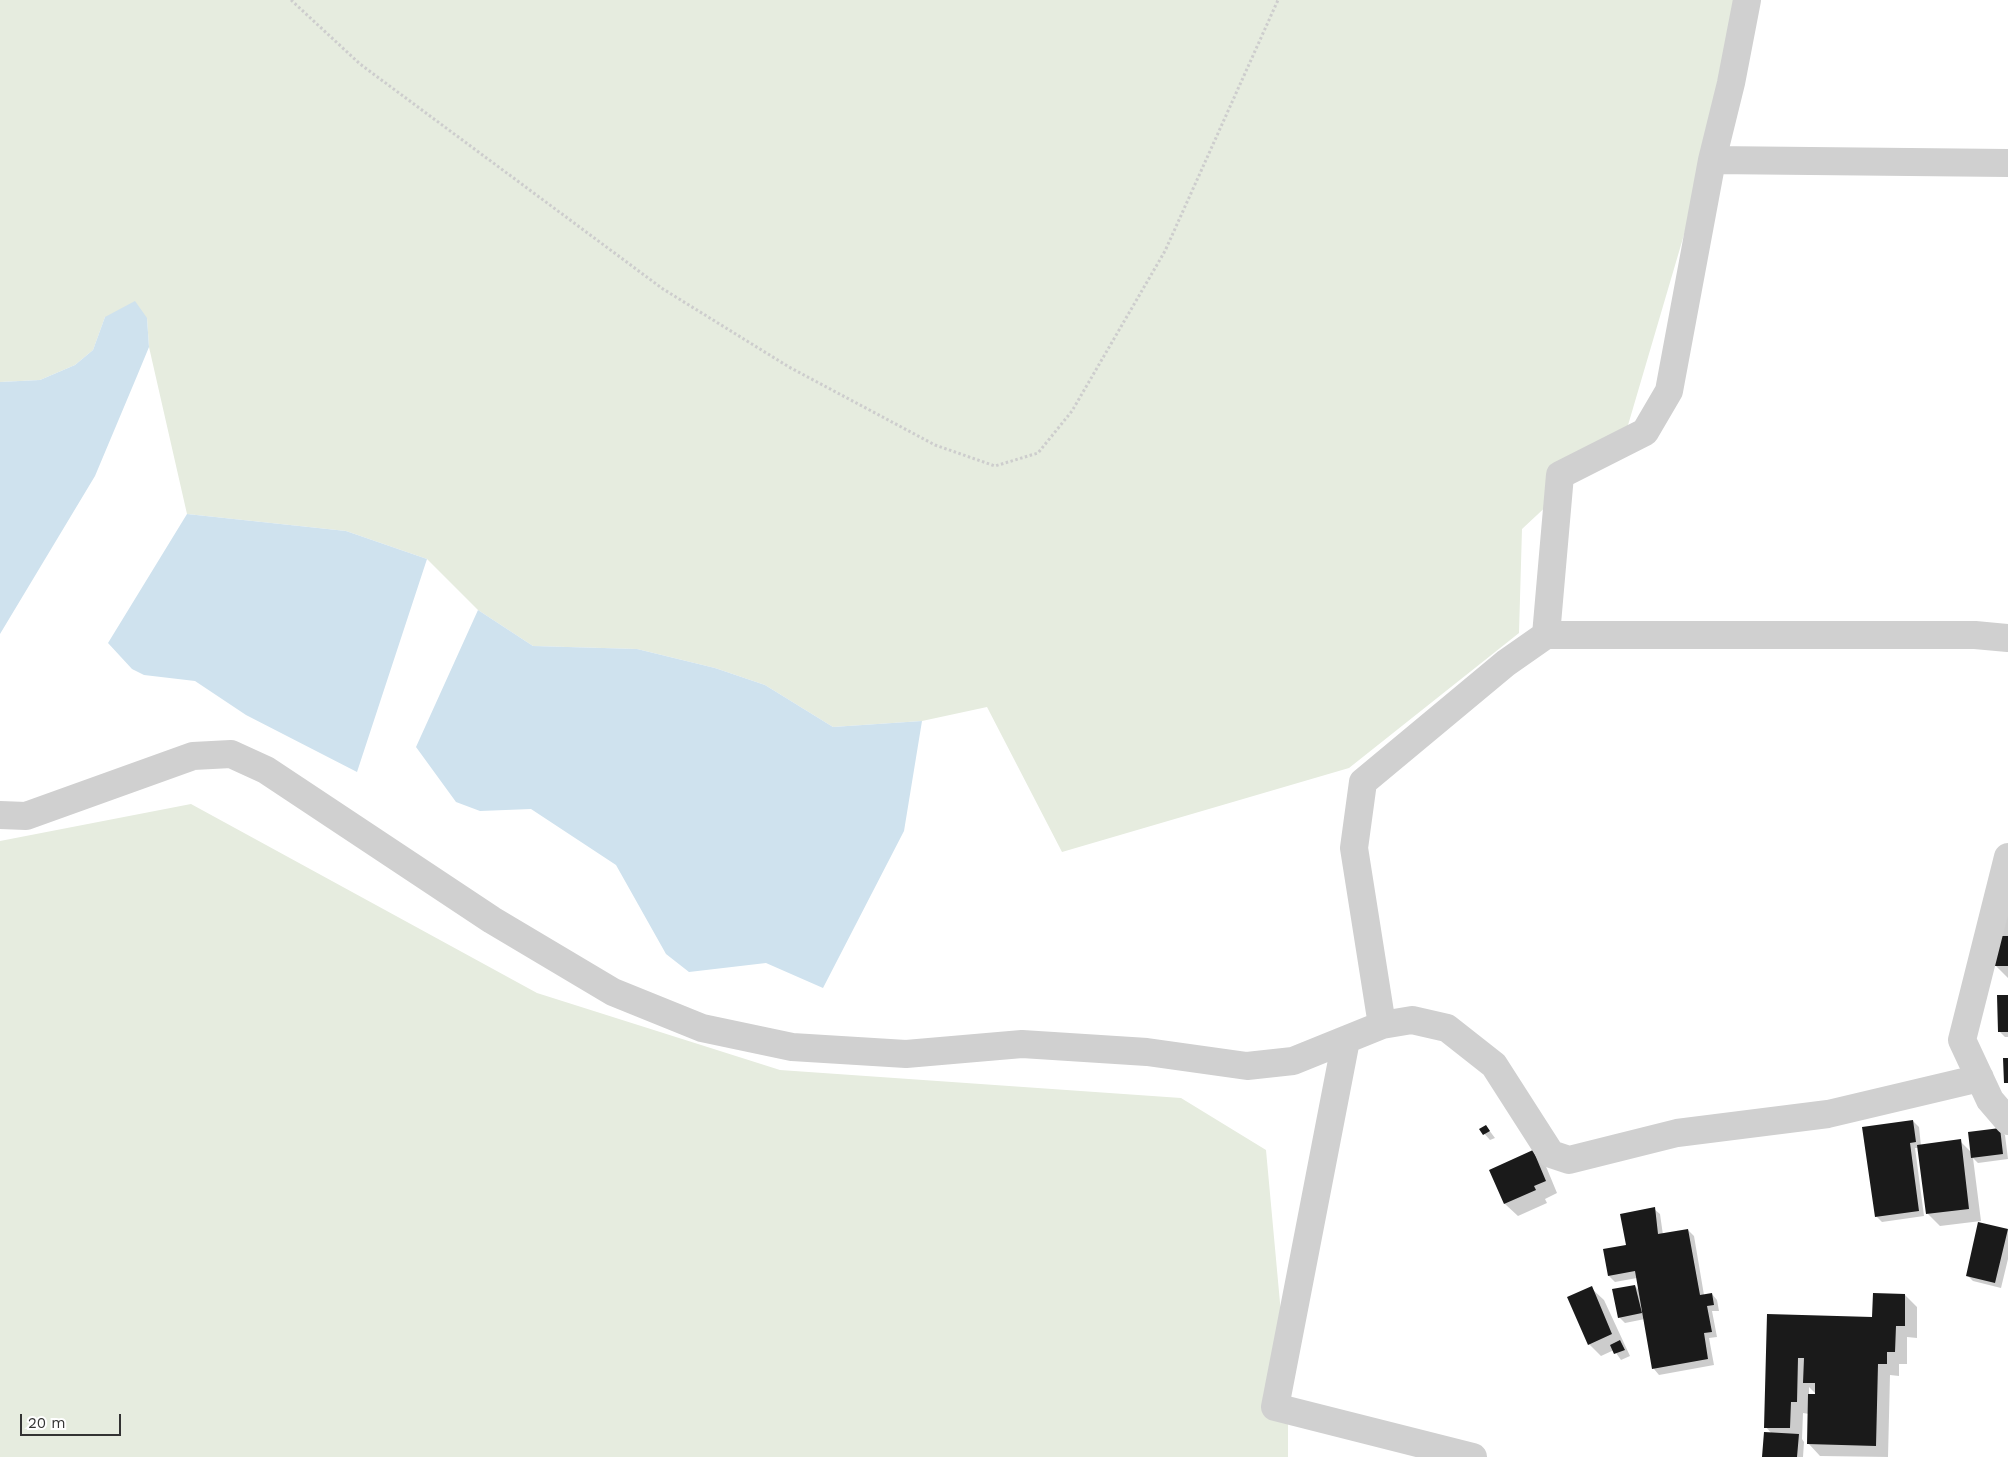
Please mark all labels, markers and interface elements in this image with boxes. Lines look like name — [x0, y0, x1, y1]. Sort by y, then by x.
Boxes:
scale bar — [22, 1404, 124, 1436]
text: 20 m — [28, 1414, 66, 1432]

